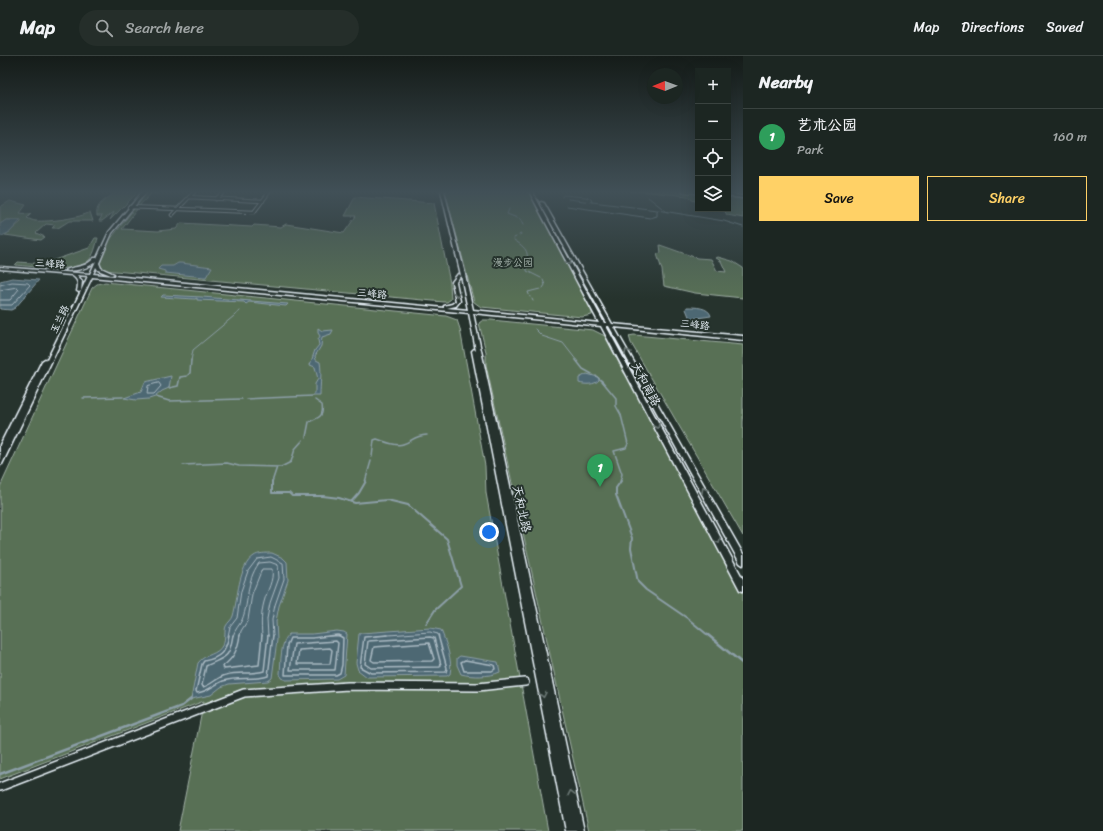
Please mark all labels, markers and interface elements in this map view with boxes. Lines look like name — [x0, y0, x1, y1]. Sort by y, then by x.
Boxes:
search box — [79, 10, 359, 46]
text: Map — [20, 11, 55, 44]
text: Search here — [125, 15, 204, 41]
text: Map — [913, 15, 939, 40]
text: Directions — [961, 15, 1024, 40]
text: Saved — [1046, 15, 1083, 40]
icon: search — [93, 17, 115, 39]
text: Nearby — [759, 67, 813, 97]
north arrow — [647, 68, 683, 104]
map controls — [695, 68, 731, 212]
button: + — [695, 68, 731, 104]
button: − — [695, 104, 731, 140]
text: 艺术公园 — [797, 112, 857, 138]
text: 1 — [769, 125, 775, 148]
text: 160 m — [1052, 125, 1087, 148]
text: Park — [797, 138, 824, 161]
button: locate — [695, 140, 731, 176]
button: layers — [695, 176, 731, 212]
button: Save — [759, 176, 919, 221]
button: Share — [927, 176, 1087, 221]
street label: 三峰路 — [34, 254, 66, 274]
park label: 漫步公园 — [493, 254, 533, 272]
one-way arrow — [564, 258, 571, 266]
street label: 三峰路 — [356, 284, 388, 304]
one-way arrow — [452, 291, 461, 297]
street label: 玉兰路 — [45, 302, 75, 337]
street label: 三峰路 — [679, 314, 711, 336]
one-way arrow — [624, 349, 631, 356]
street label: 天和南路 — [625, 358, 667, 410]
one-way arrow — [652, 422, 660, 429]
pin: 1 — [587, 454, 613, 487]
street label: 天和北路 — [506, 483, 538, 535]
one-way arrow — [701, 487, 708, 494]
your location — [479, 522, 499, 542]
one-way arrow — [714, 537, 721, 544]
one-way arrow — [539, 692, 547, 698]
one-way arrow — [567, 790, 575, 796]

